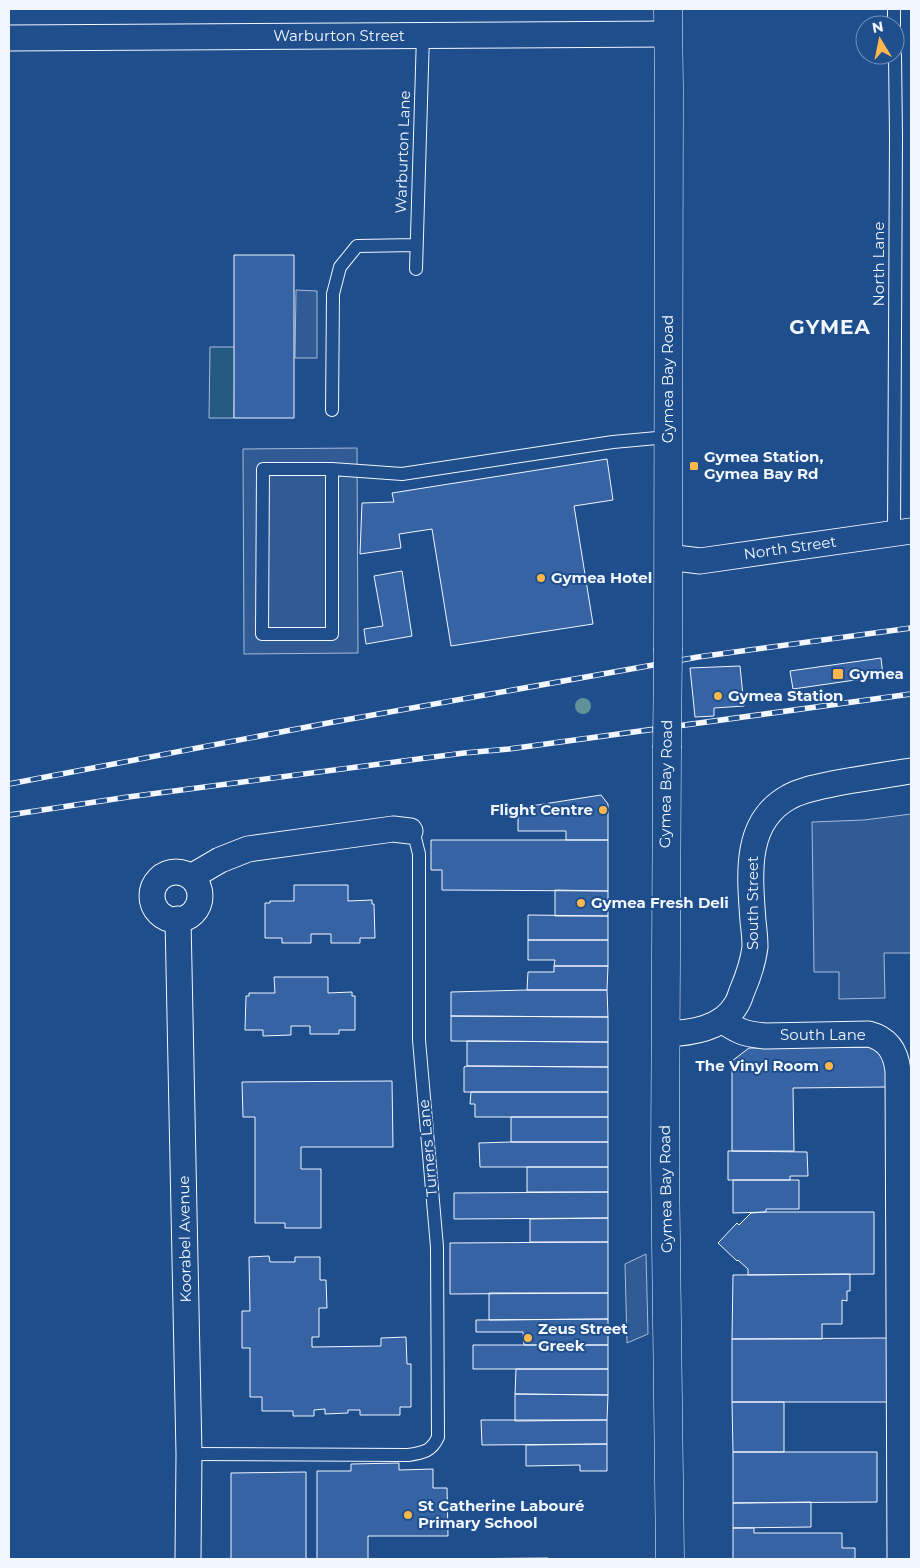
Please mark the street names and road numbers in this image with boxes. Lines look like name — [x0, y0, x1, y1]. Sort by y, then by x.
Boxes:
street label: Warburton Street — [273, 26, 405, 45]
street label: Warburton Lane — [391, 90, 414, 214]
street label: North Lane — [869, 222, 888, 306]
street label: Gymea Bay Road — [658, 315, 677, 443]
street label: North Street — [742, 532, 837, 563]
street label: Gymea Bay Road — [655, 720, 676, 848]
street label: South Street — [743, 856, 762, 950]
street label: South Lane — [780, 1025, 866, 1044]
street label: Turners Lane — [414, 1099, 441, 1198]
street label: Gymea Bay Road — [655, 1125, 676, 1253]
street label: Koorabel Avenue — [174, 1175, 195, 1303]

